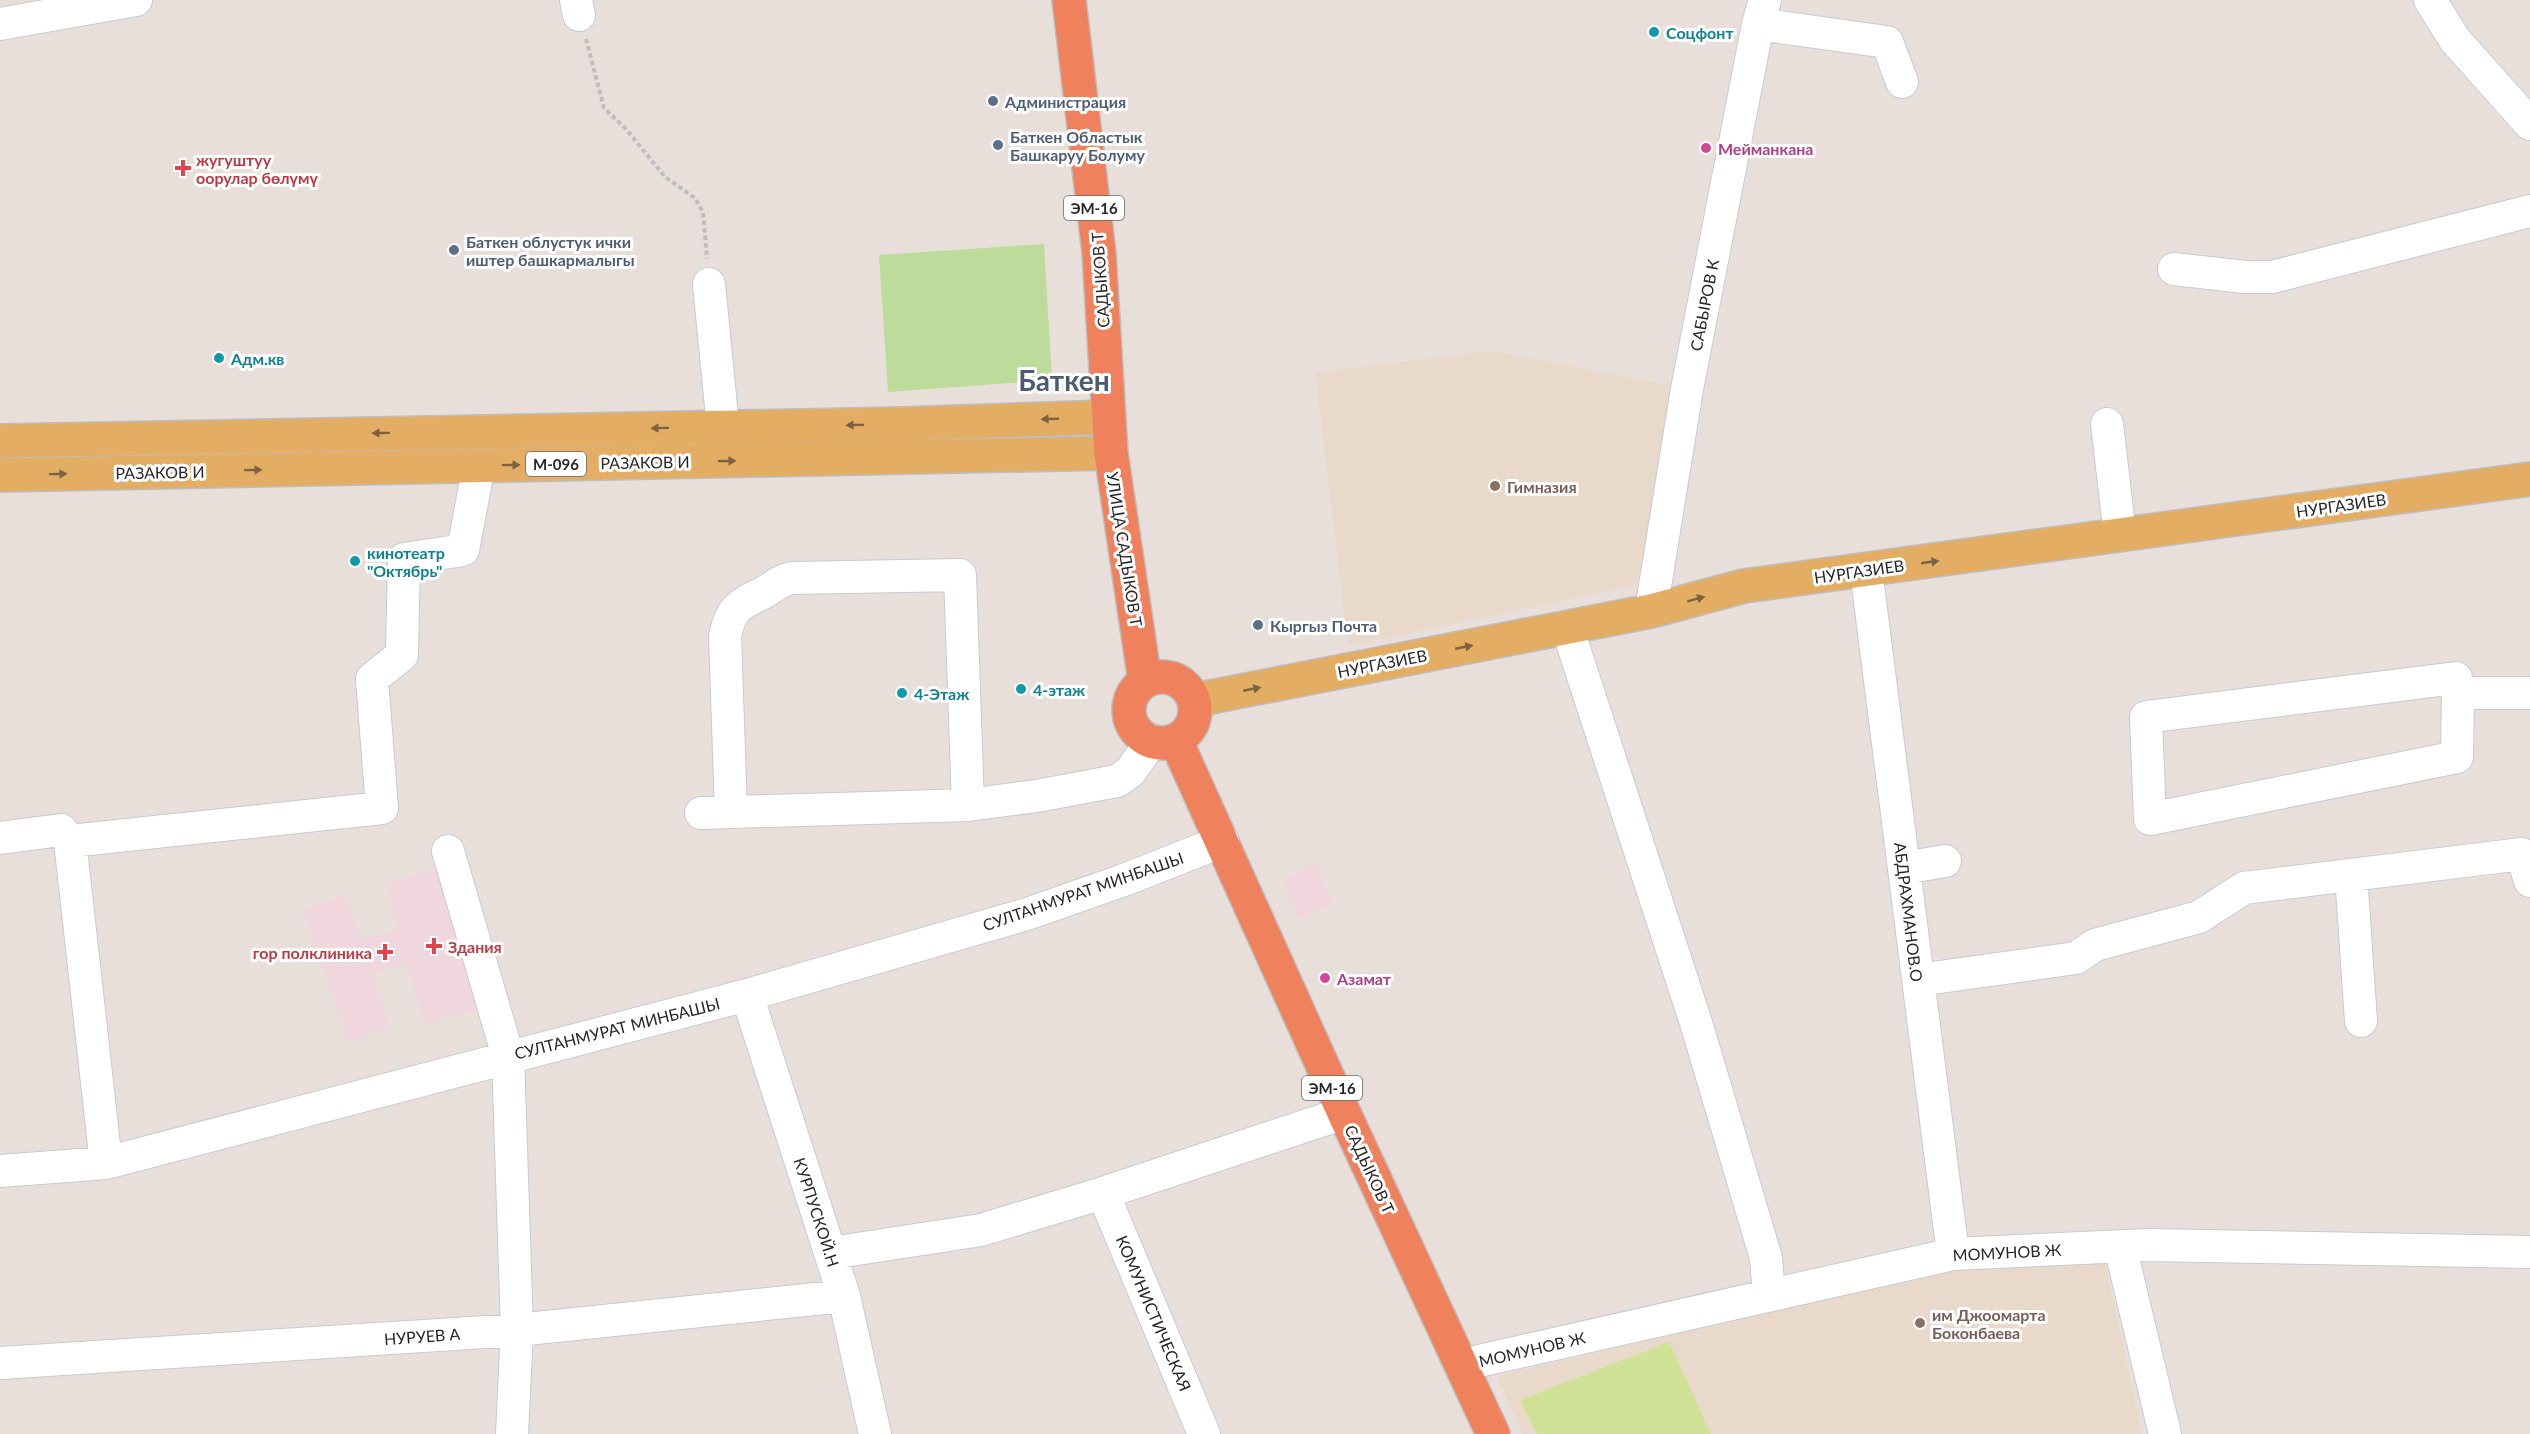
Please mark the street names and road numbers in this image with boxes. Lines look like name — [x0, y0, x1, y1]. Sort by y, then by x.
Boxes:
road number: ЭМ-16 — [1064, 196, 1124, 220]
street label: САДЫКОВ Т — [1087, 231, 1113, 328]
street label: САБЫРОВ К — [1686, 257, 1722, 353]
road number: М-096 — [526, 452, 586, 476]
street label: РАЗАКОВ И — [600, 452, 690, 472]
street label: РАЗАКОВ И — [115, 462, 205, 482]
street label: УЛИЦА САДЫКОВ Т — [1103, 471, 1147, 628]
street label: НУРГАЗИЕВ — [2295, 489, 2387, 521]
street label: НУРГАЗИЕВ — [1813, 555, 1905, 587]
street label: НУРГАЗИЕВ — [1336, 645, 1428, 681]
street label: АБДРАХМАНОВ.О — [1891, 841, 1927, 983]
street label: СУЛТАНМУРАТ МИНБАШЫ — [980, 848, 1186, 934]
street label: СУЛТАНМУРАТ МИНБАШЫ — [512, 993, 722, 1063]
road number: ЭМ-16 — [1302, 1076, 1362, 1100]
street label: САДЫКОВ Т — [1341, 1122, 1399, 1217]
street label: КУРПУСКОЙ.Н — [790, 1155, 844, 1269]
street label: КОМУНИСТИЧЕСКАЯ — [1113, 1232, 1195, 1394]
street label: МОМУНОВ Ж — [1952, 1240, 2062, 1264]
street label: НУРУЕВ А — [383, 1324, 461, 1348]
street label: МОМУНОВ Ж — [1477, 1327, 1587, 1370]

